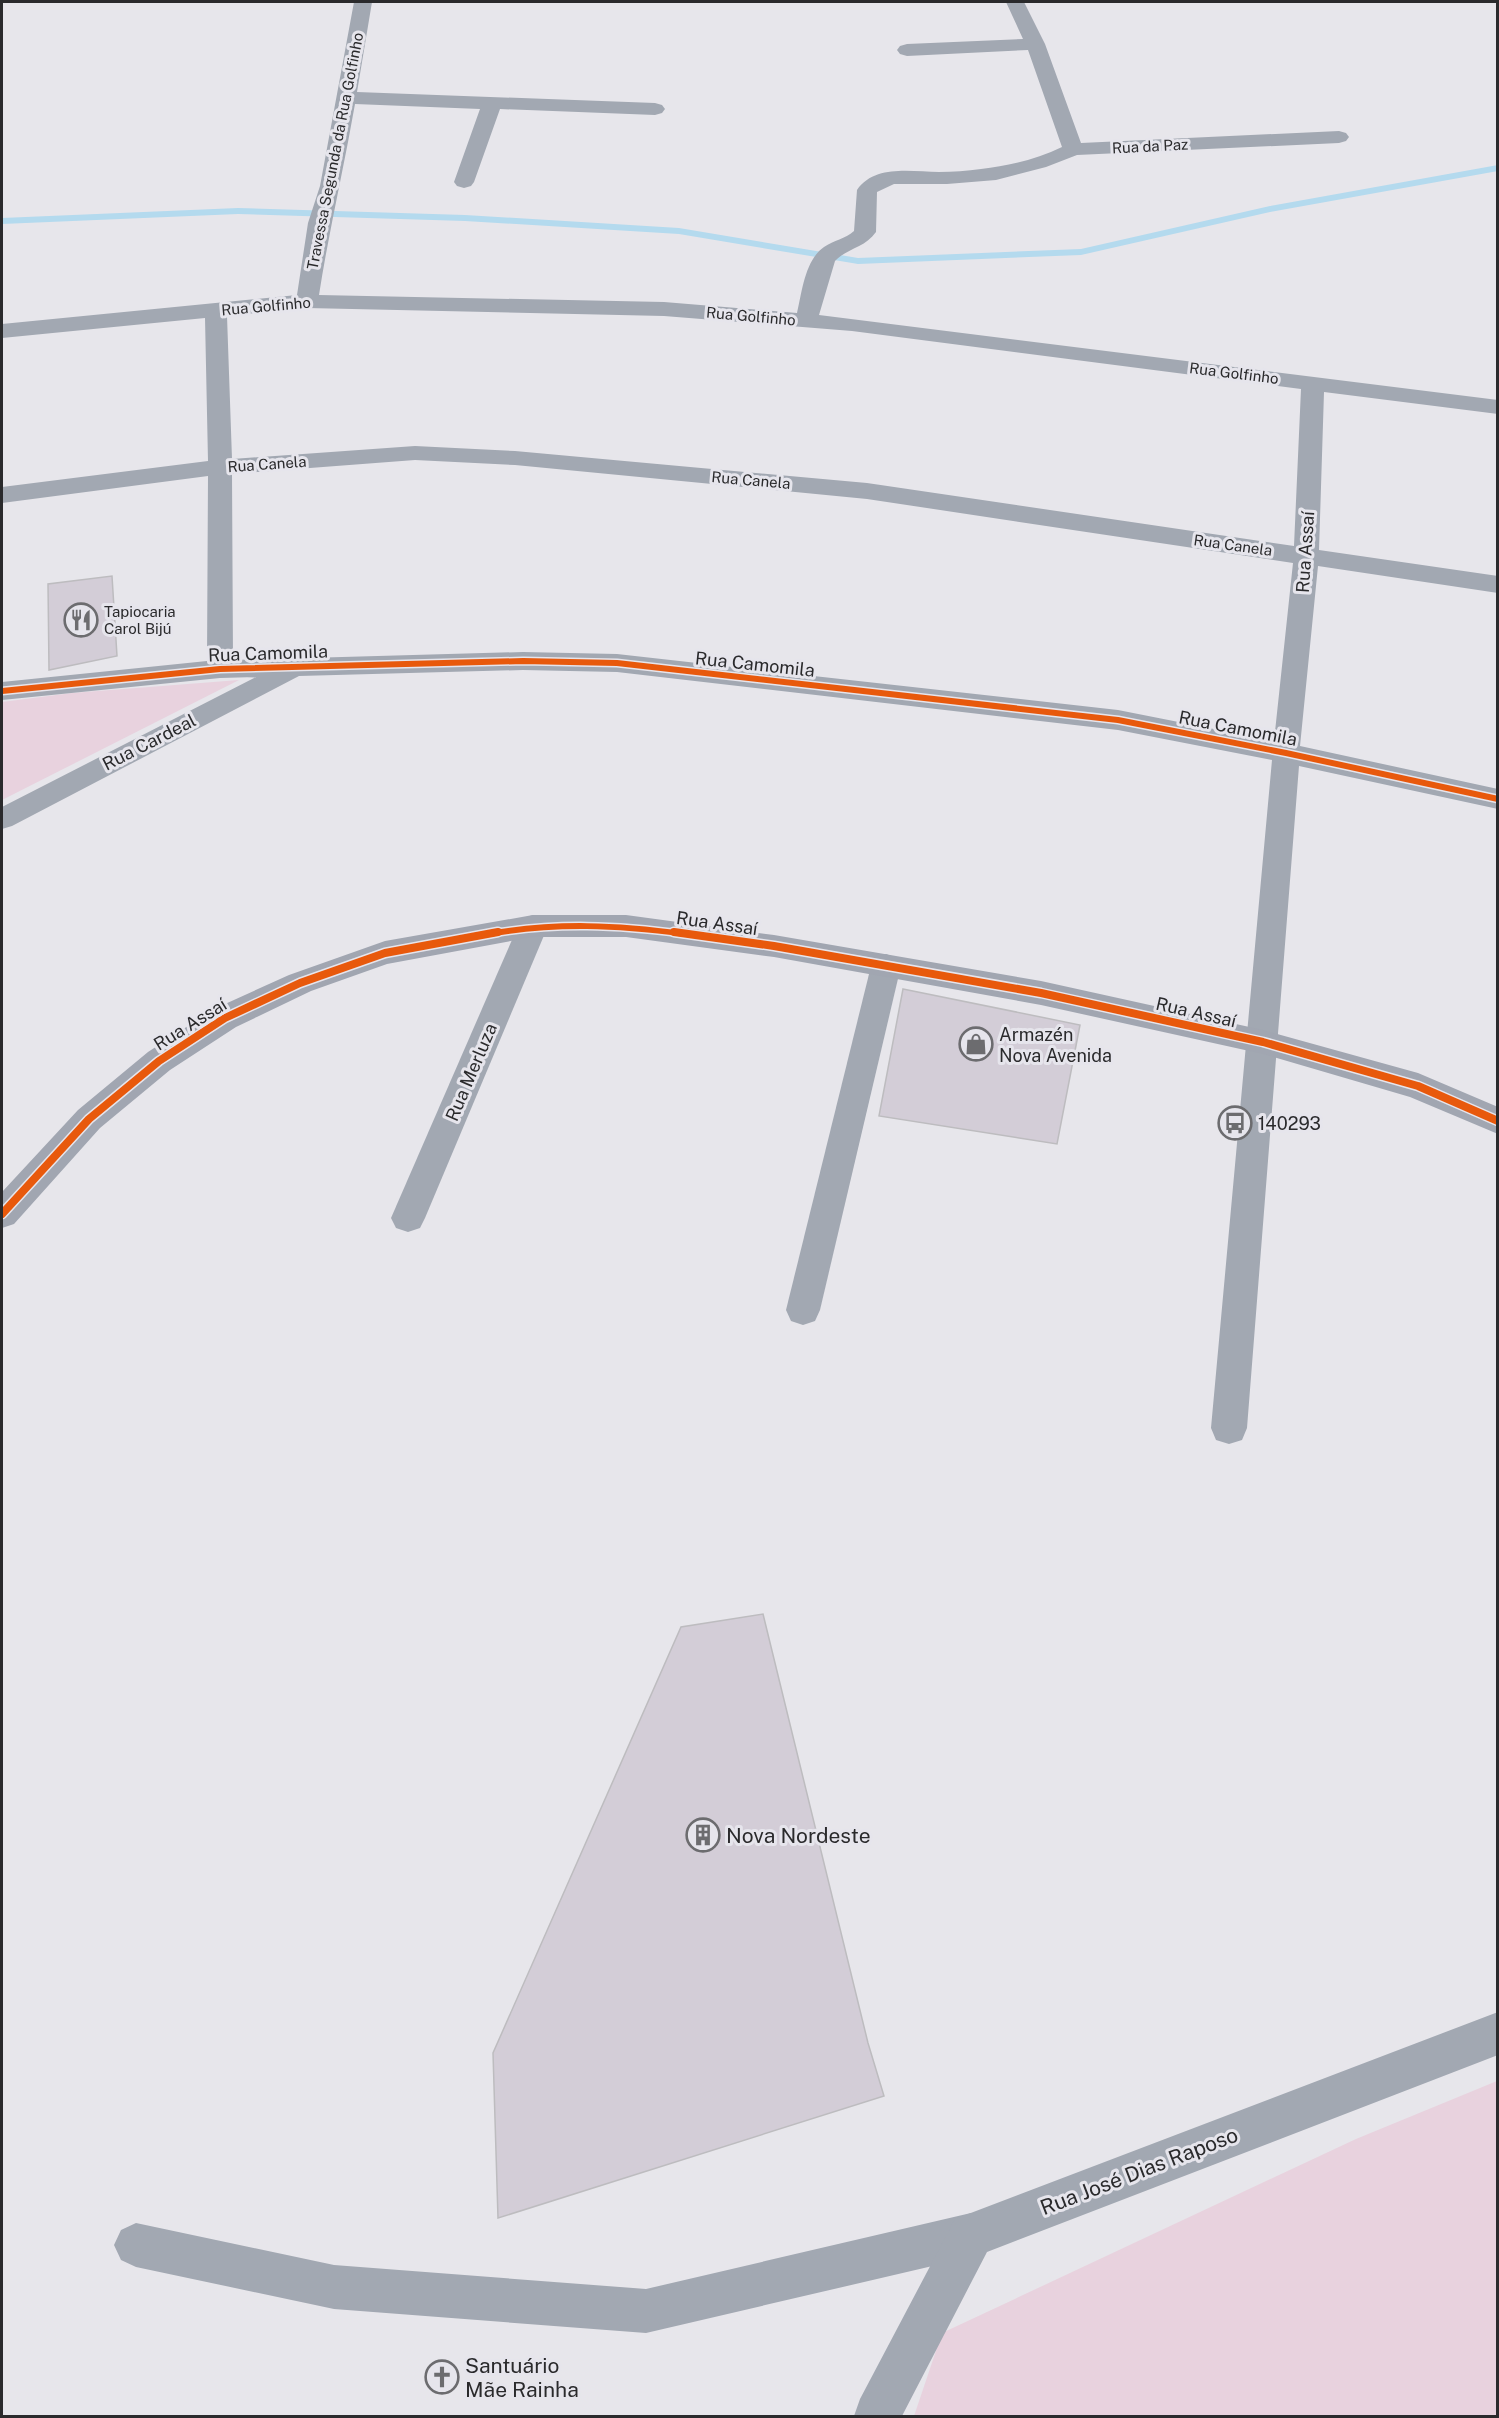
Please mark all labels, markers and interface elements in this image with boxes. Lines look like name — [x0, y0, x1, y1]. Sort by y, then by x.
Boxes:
street label: Travessa Segunda da Rua Golfinho — [304, 31, 366, 271]
street label: Rua da Paz — [1111, 136, 1189, 156]
street label: Rua Golfinho — [221, 294, 311, 318]
street label: Rua Golfinho — [706, 304, 796, 328]
street label: Rua Golfinho — [1188, 359, 1280, 387]
street label: Rua Canela — [227, 453, 307, 475]
street label: Rua Canela — [711, 468, 791, 492]
street label: Rua Assaí — [1292, 510, 1318, 594]
street label: Rua Canela — [1193, 531, 1273, 559]
restaurant icon: Tapiocaria Carol Bijú — [63, 602, 99, 638]
place label: Tapiocaria Carol Bijú — [104, 603, 176, 637]
street label: Rua Camomila — [208, 640, 328, 666]
street label: Rua Camomila — [694, 647, 816, 681]
street label: Rua Camomila — [1177, 706, 1299, 750]
street label: Rua Cardeal — [99, 709, 199, 775]
street label: Rua Assaí — [675, 907, 760, 939]
street label: Rua Assaí — [150, 993, 231, 1055]
street label: Rua Assaí — [1154, 993, 1239, 1032]
street label: Rua Merluza — [441, 1020, 501, 1124]
place label: Armazén Nova Avenida — [999, 1024, 1112, 1066]
shop icon: Armazén Nova Avenida — [958, 1026, 994, 1062]
bus stop icon: 140293 — [1217, 1105, 1253, 1141]
place label: 140293 — [1258, 1113, 1321, 1134]
building icon: Nova Nordeste — [685, 1817, 721, 1853]
place label: Nova Nordeste — [726, 1823, 871, 1848]
street label: Rua José Dias Raposo — [1037, 2122, 1241, 2220]
place label: Santuário Mãe Rainha — [465, 2353, 579, 2402]
church icon: Santuário Mãe Rainha — [424, 2359, 460, 2395]

